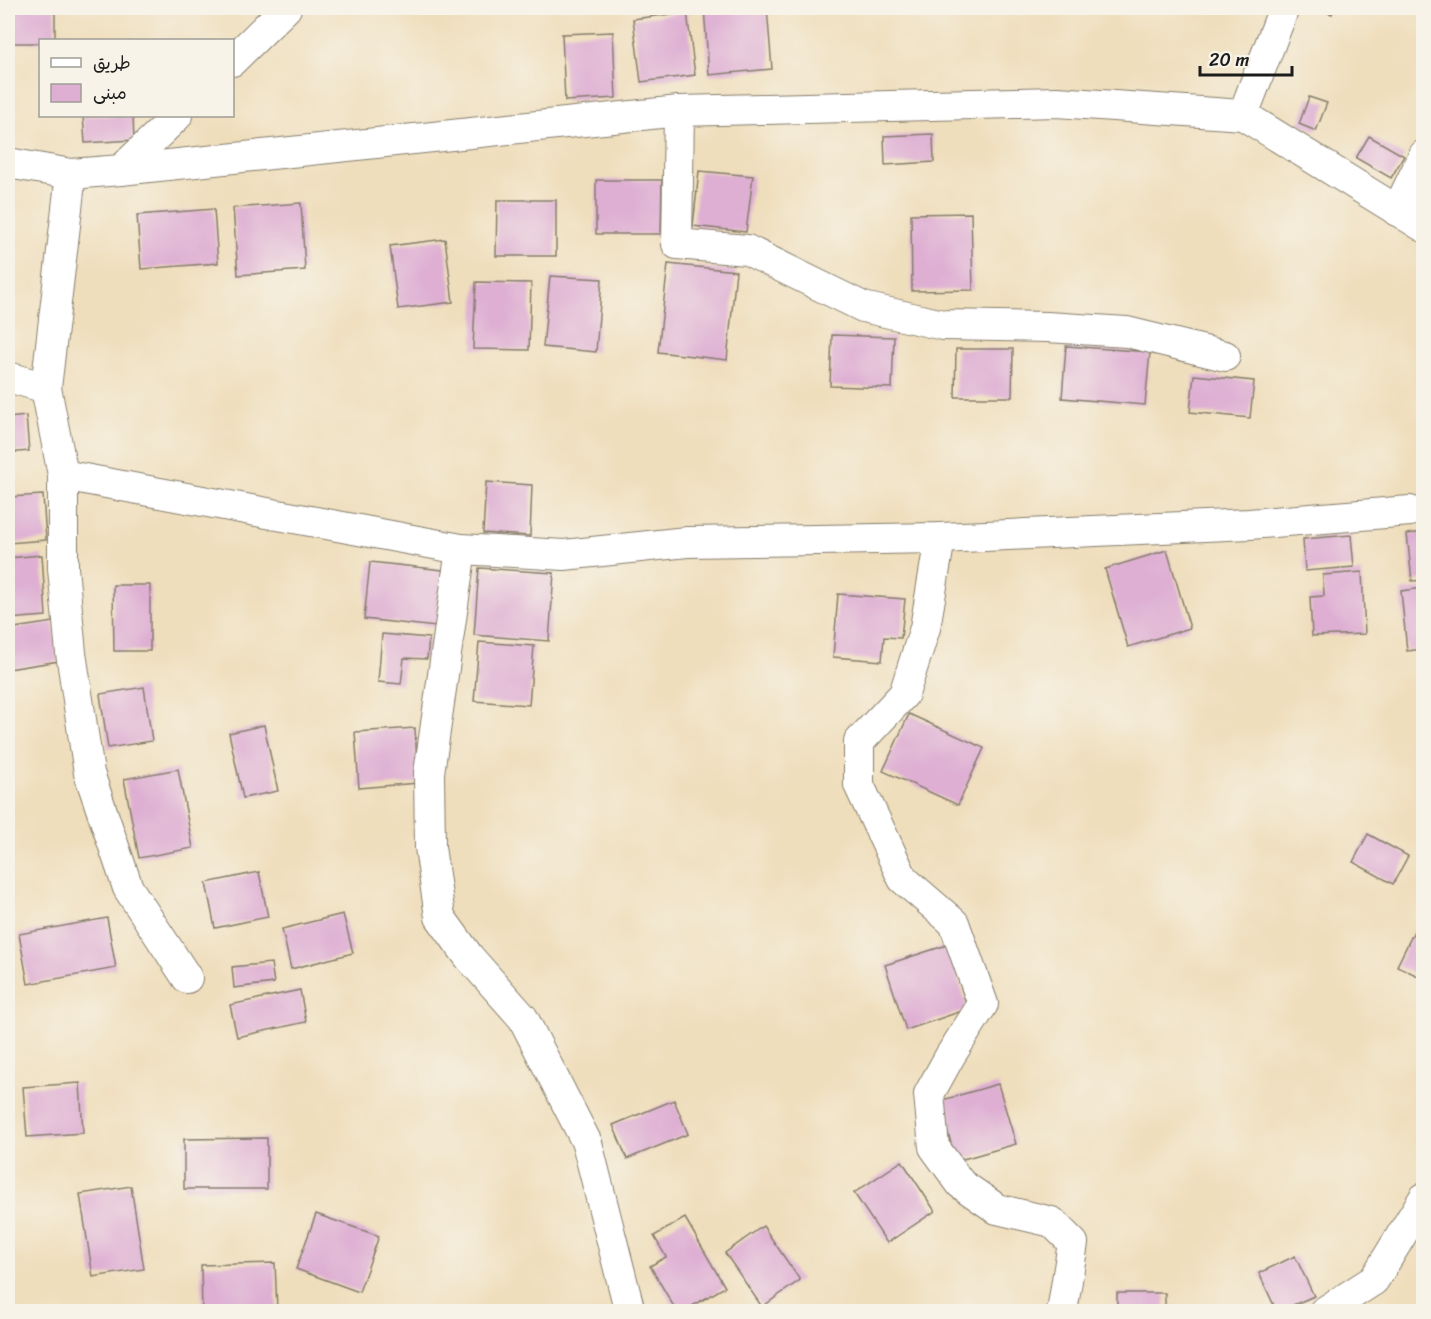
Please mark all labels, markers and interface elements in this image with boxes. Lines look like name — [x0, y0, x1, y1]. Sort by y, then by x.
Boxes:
legend — [39, 39, 234, 117]
scale bar — [1200, 39, 1292, 77]
text: 20 m — [1209, 44, 1249, 76]
text: طريق — [93, 47, 131, 79]
text: مبنى — [93, 77, 127, 109]

